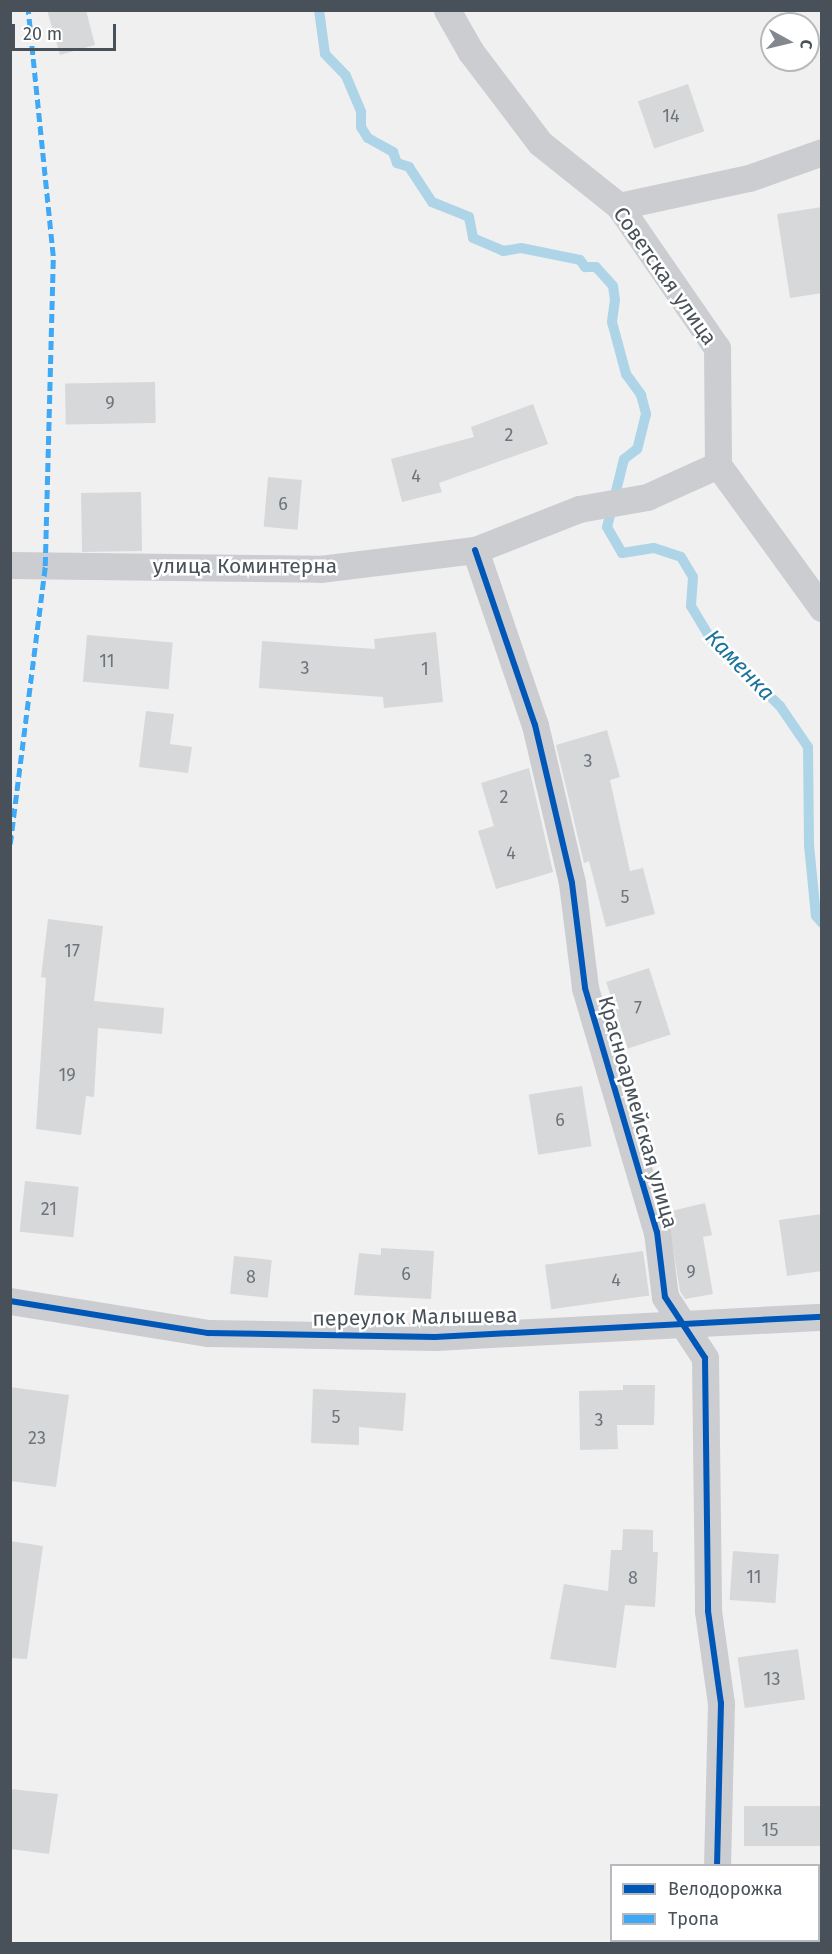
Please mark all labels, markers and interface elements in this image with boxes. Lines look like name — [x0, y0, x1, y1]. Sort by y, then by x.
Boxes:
scale bar — [15, 12, 118, 50]
north arrow — [760, 12, 820, 72]
text: 20 m — [23, 23, 62, 45]
text: С — [796, 38, 816, 50]
house number: 14 — [662, 105, 680, 127]
street label: Советская улица — [608, 202, 722, 350]
house number: 9 — [105, 392, 115, 414]
house number: 2 — [505, 424, 513, 446]
house number: 4 — [411, 465, 421, 487]
house number: 6 — [278, 493, 288, 515]
street label: улица Коминтерна — [153, 553, 337, 579]
water label: Каменка — [700, 624, 780, 706]
house number: 11 — [99, 650, 115, 672]
house number: 3 — [301, 657, 309, 679]
house number: 1 — [421, 658, 429, 680]
house number: 3 — [584, 750, 592, 772]
house number: 2 — [500, 786, 508, 808]
house number: 4 — [506, 842, 516, 864]
house number: 5 — [620, 886, 630, 908]
house number: 17 — [64, 940, 80, 962]
street label: Красноармейская улица — [593, 993, 683, 1231]
house number: 7 — [634, 997, 642, 1019]
house number: 19 — [58, 1064, 76, 1086]
house number: 6 — [555, 1109, 565, 1131]
house number: 21 — [41, 1198, 57, 1220]
house number: 9 — [686, 1261, 696, 1283]
house number: 6 — [401, 1263, 411, 1285]
house number: 8 — [246, 1266, 256, 1288]
house number: 4 — [611, 1269, 621, 1291]
street label: переулок Малышева — [312, 1303, 518, 1331]
house number: 5 — [331, 1406, 341, 1428]
house number: 3 — [595, 1409, 603, 1431]
house number: 23 — [28, 1427, 46, 1449]
house number: 11 — [746, 1566, 762, 1588]
house number: 8 — [628, 1567, 638, 1589]
house number: 13 — [764, 1668, 780, 1690]
house number: 15 — [762, 1819, 778, 1841]
legend — [610, 1864, 820, 1942]
text: Велодорожка — [668, 1878, 783, 1900]
text: Тропа — [668, 1908, 719, 1930]

